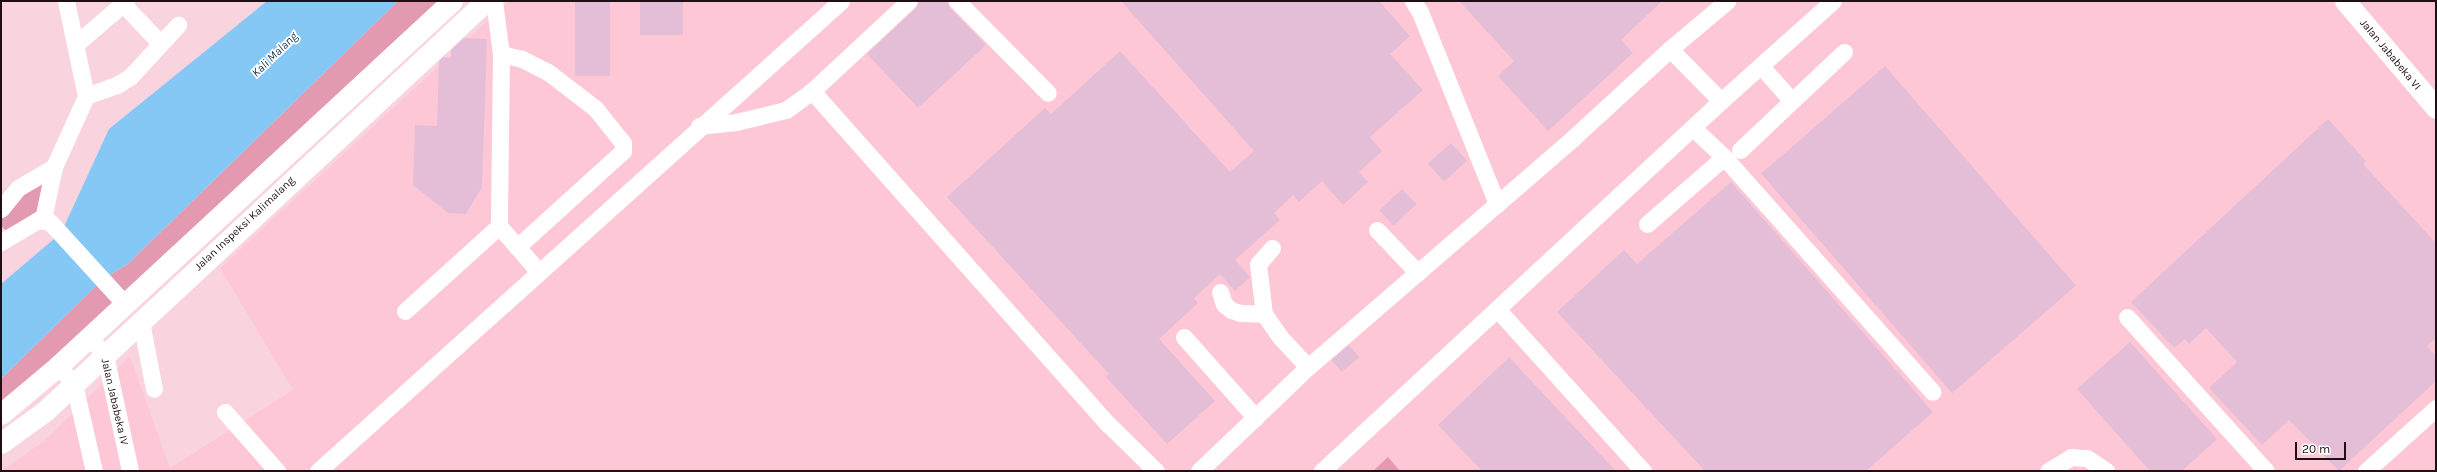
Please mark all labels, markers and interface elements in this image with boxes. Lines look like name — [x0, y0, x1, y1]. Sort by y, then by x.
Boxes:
street label: Jalan Jababeka VI — [2357, 17, 2423, 93]
water label: Kali Malang — [249, 30, 301, 80]
street label: Jalan Inspeksi Kalimalang — [192, 174, 298, 274]
street label: Jalan Jababeka IV — [98, 358, 130, 446]
scale bar — [2297, 434, 2348, 460]
text: 20 m — [2302, 442, 2330, 456]

